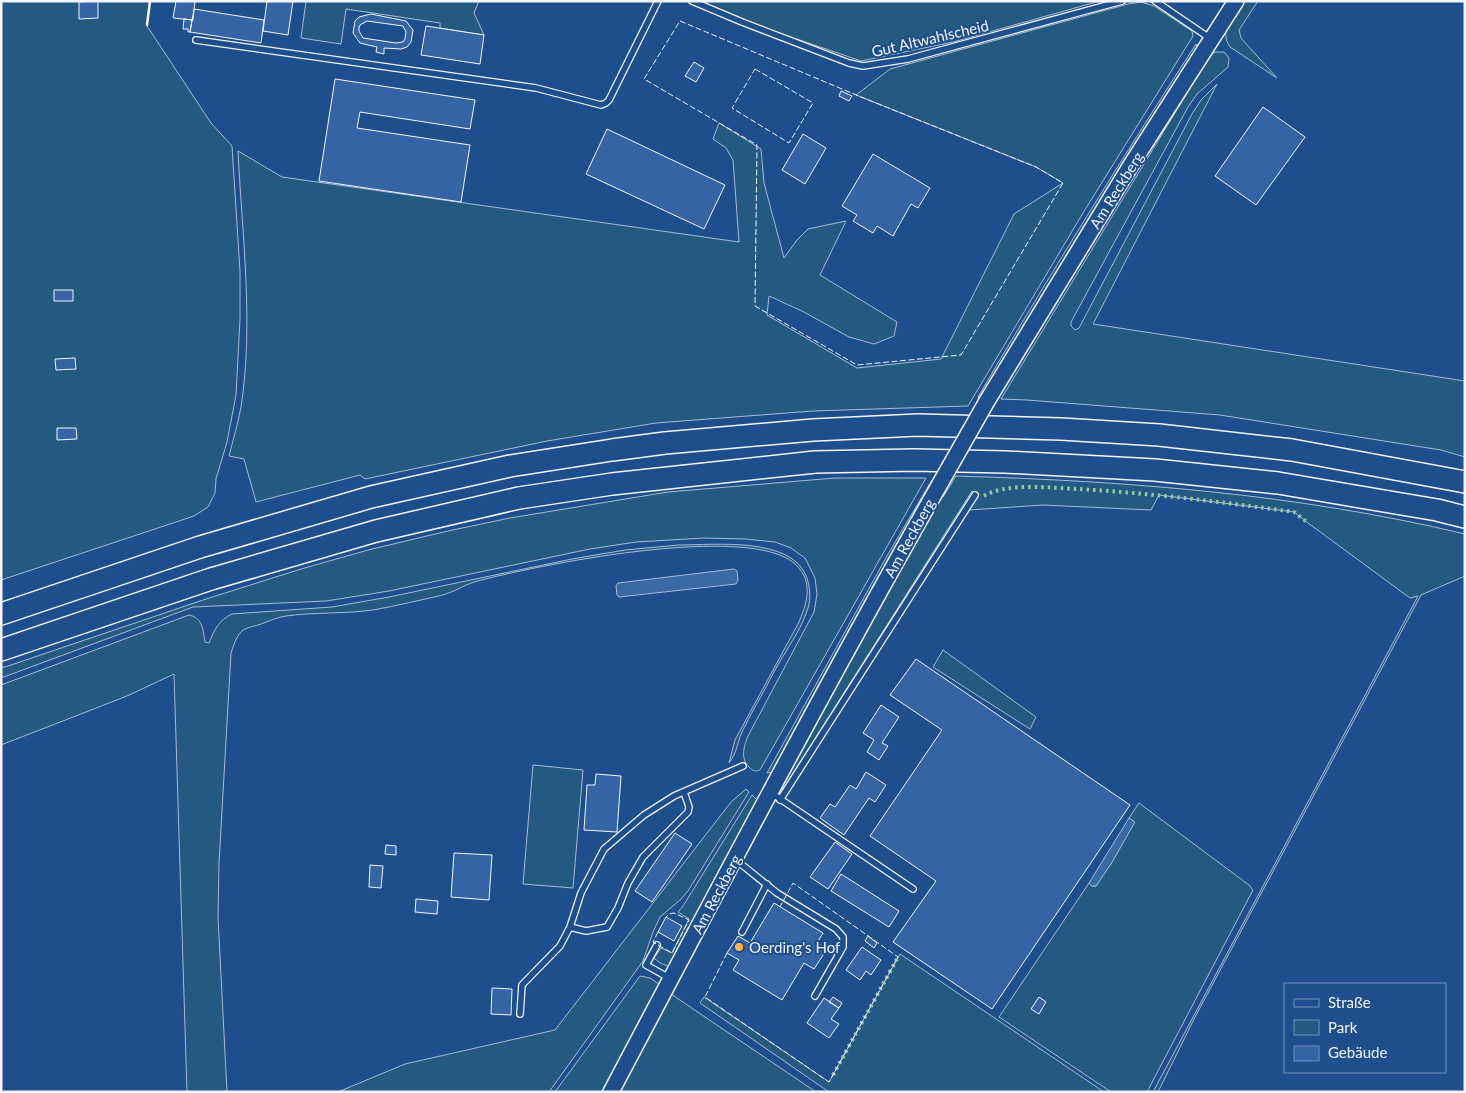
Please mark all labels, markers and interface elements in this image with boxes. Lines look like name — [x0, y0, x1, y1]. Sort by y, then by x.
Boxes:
street label: Gut Altwahlscheid — [870, 16, 990, 60]
street label: Am Reckberg — [1085, 148, 1147, 232]
street label: Am Reckberg — [880, 495, 938, 581]
street label: Am Reckberg — [688, 851, 745, 937]
place label: Oerding's Hof — [749, 938, 841, 956]
marker: Oerding's Hof — [733, 941, 745, 953]
legend — [1284, 983, 1446, 1073]
text: Straße — [1328, 993, 1371, 1011]
text: Park — [1328, 1018, 1358, 1036]
text: Gebäude — [1328, 1043, 1387, 1061]

